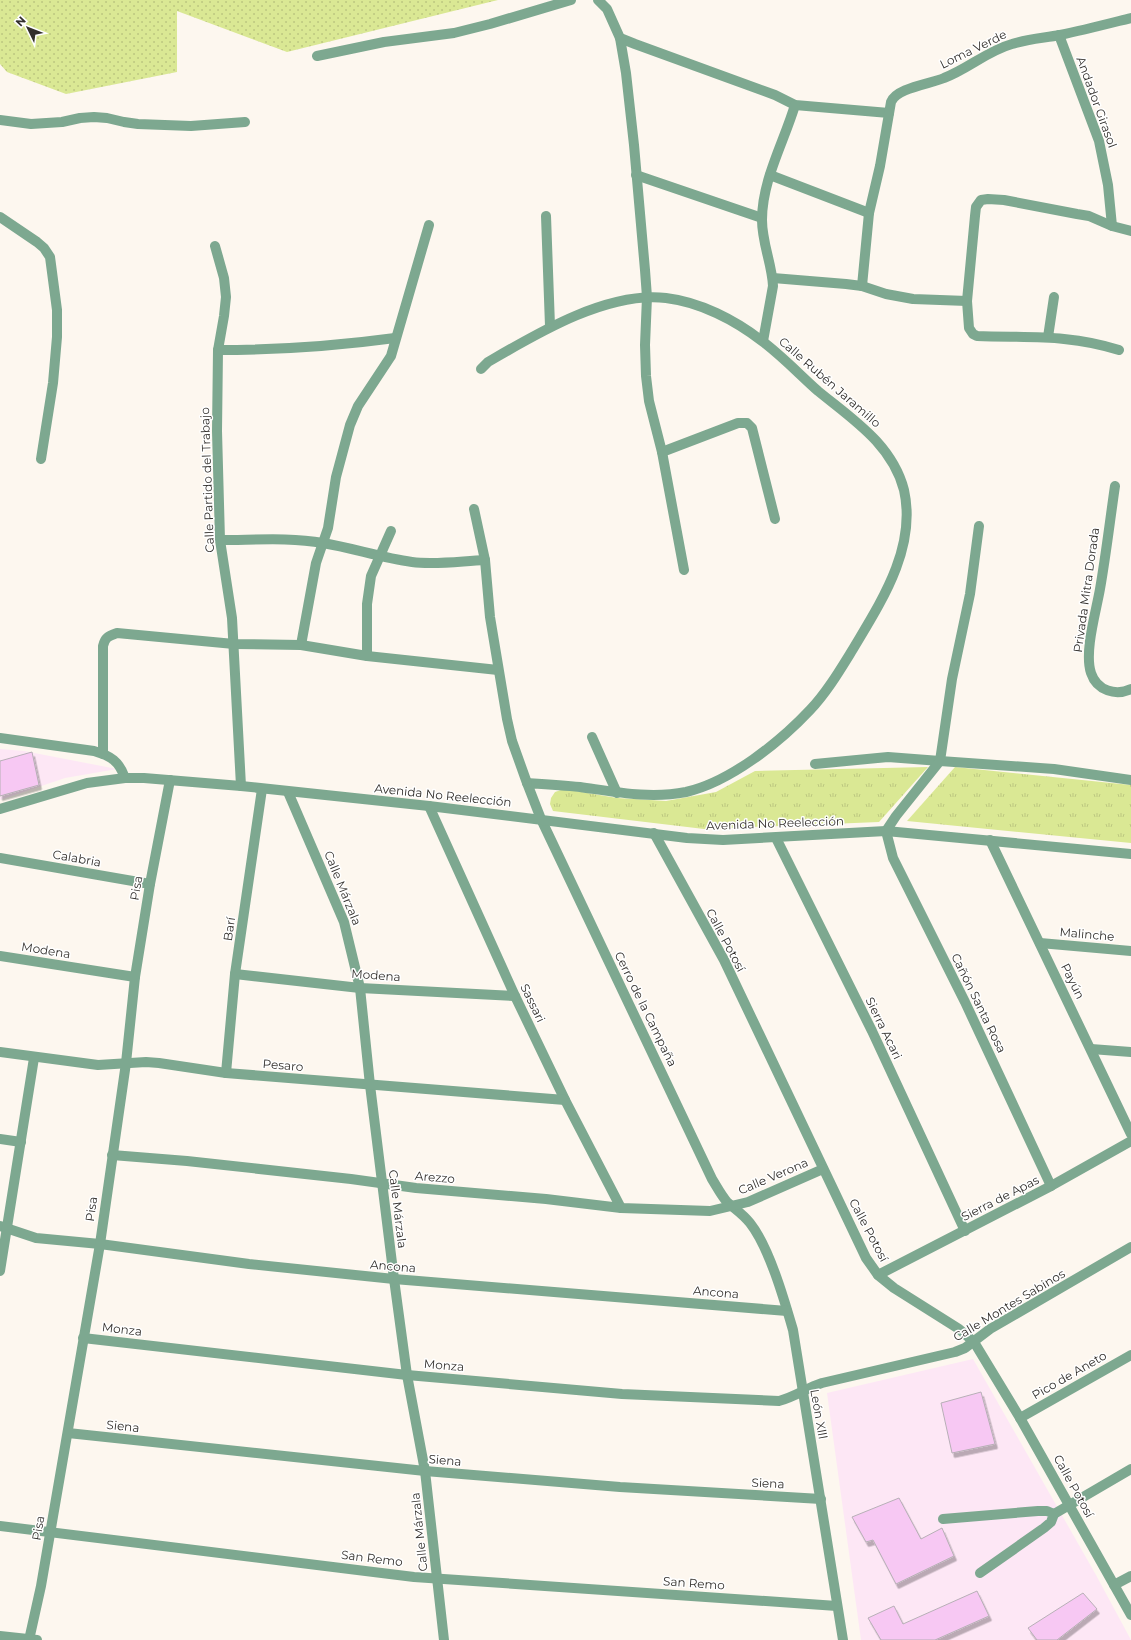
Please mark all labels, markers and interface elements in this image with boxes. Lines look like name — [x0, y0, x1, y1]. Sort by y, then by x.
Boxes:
north arrow — [8, 8, 48, 48]
text: N — [13, 13, 29, 29]
street label: Loma Verde — [937, 26, 1009, 72]
street label: Andador Girasol — [1074, 54, 1120, 150]
street label: Calle Rubén Jaramillo — [776, 334, 884, 430]
street label: Calle Partido del Trabajo — [197, 407, 217, 553]
street label: Privada Mitra Dorada — [1070, 527, 1102, 653]
street label: Avenida No Reelección — [374, 780, 512, 810]
street label: Avenida No Reelección — [706, 813, 844, 833]
street label: Calabria — [52, 846, 102, 870]
street label: Calle Márzala — [321, 848, 365, 928]
street label: Pisa — [126, 874, 146, 902]
street label: Calle Potosí — [703, 906, 749, 975]
street label: Barí — [220, 915, 238, 942]
street label: Malinche — [1059, 924, 1115, 944]
street label: Modena — [20, 939, 72, 961]
street label: Cerro de la Campaña — [612, 949, 680, 1069]
street label: Cañón Santa Rosa — [948, 951, 1010, 1055]
street label: Payún — [1058, 961, 1088, 1001]
street label: Modena — [351, 966, 401, 984]
street label: Sassari — [517, 981, 549, 1025]
street label: Sierra Acari — [862, 994, 906, 1062]
street label: Pesaro — [262, 1056, 304, 1074]
street label: Calle Verona — [736, 1155, 810, 1197]
street label: Arezzo — [414, 1168, 456, 1186]
street label: Calle Márzala — [386, 1169, 410, 1249]
street label: Sierra de Apas — [959, 1172, 1042, 1224]
street label: Pisa — [82, 1196, 100, 1222]
street label: Calle Potosí — [846, 1196, 892, 1265]
street label: Ancona — [369, 1257, 417, 1275]
street label: Calle Montes Sabinos — [950, 1266, 1068, 1344]
street label: Ancona — [692, 1283, 740, 1301]
street label: Monza — [101, 1319, 143, 1339]
street label: Pico de Aneto — [1029, 1348, 1109, 1402]
street label: Monza — [423, 1356, 465, 1374]
street label: León Xlll — [807, 1388, 831, 1440]
street label: Siena — [106, 1417, 140, 1435]
street label: Siena — [428, 1451, 462, 1469]
street label: Calle Potosí — [1051, 1452, 1098, 1521]
street label: Siena — [751, 1475, 785, 1491]
street label: Calle Márzala — [407, 1492, 431, 1572]
street label: Pisa — [28, 1514, 48, 1542]
street label: San Remo — [340, 1547, 404, 1569]
street label: San Remo — [663, 1573, 725, 1593]

